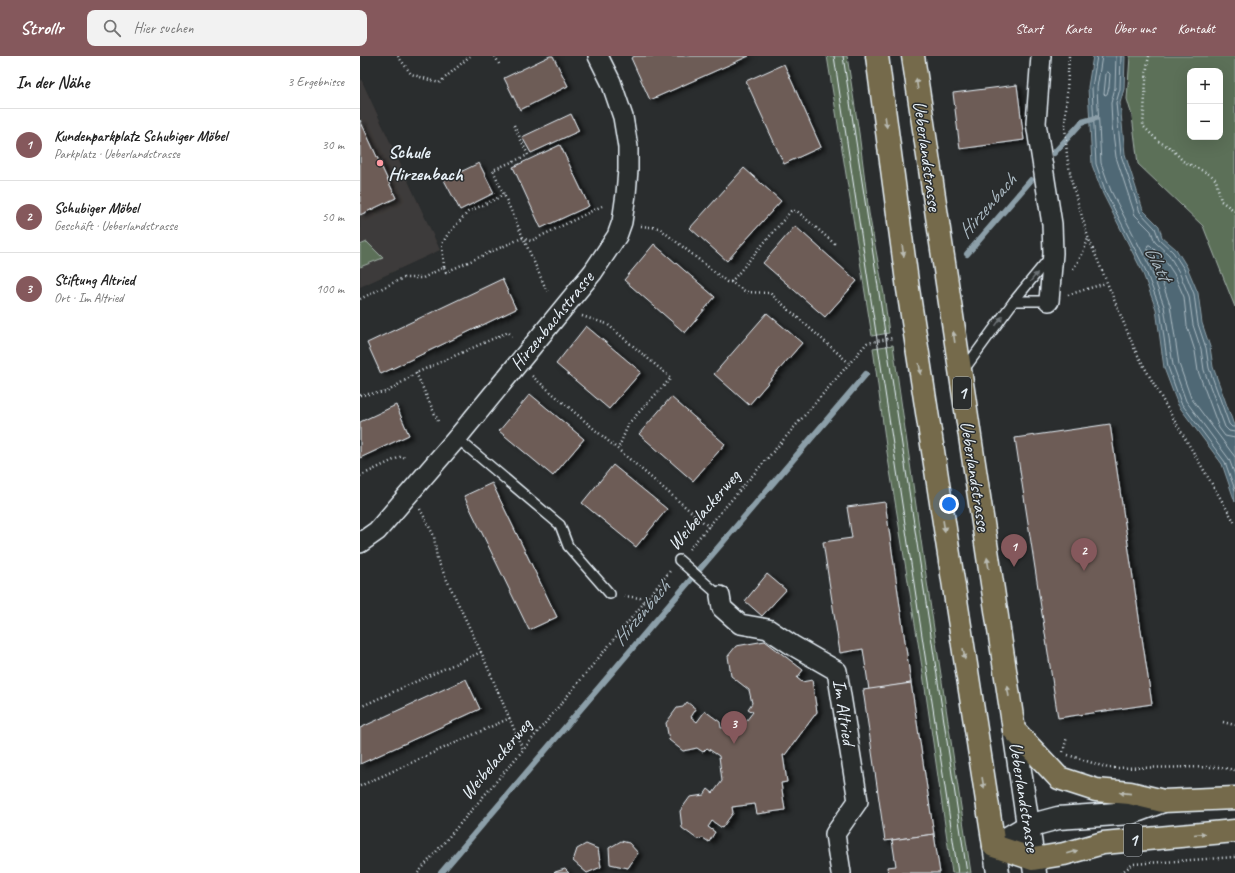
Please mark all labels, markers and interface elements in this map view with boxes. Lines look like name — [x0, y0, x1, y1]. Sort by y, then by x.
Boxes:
search box — [87, 10, 367, 46]
text: Strollr — [20, 16, 63, 40]
icon: search — [101, 17, 123, 39]
text: Hier suchen — [133, 19, 194, 38]
text: Start — [1015, 20, 1043, 37]
text: Karte — [1065, 20, 1091, 37]
text: Über uns — [1113, 20, 1155, 37]
text: Kontakt — [1177, 20, 1215, 37]
map controls — [1187, 68, 1223, 140]
button: + — [1187, 68, 1223, 104]
text: In der Nähe — [16, 72, 89, 93]
text: 3 Ergebnisse — [288, 74, 344, 90]
one-way arrow — [914, 78, 920, 90]
street label: Ueberlandstrasse — [907, 100, 947, 214]
button: − — [1187, 104, 1223, 140]
one-way arrow — [883, 116, 889, 128]
text: Kundenparkplatz Schubiger Möbel — [54, 127, 227, 146]
text: 1 — [26, 137, 32, 153]
text: 30 m — [322, 137, 344, 153]
place label: Schule Hirzenbach — [388, 140, 464, 186]
text: Parkplatz · Ueberlandstrasse — [54, 146, 180, 162]
marker: Schule Hirzenbach — [375, 158, 385, 168]
water label: Hirzenbach — [952, 167, 1023, 243]
text: Schubiger Möbel — [54, 199, 139, 218]
text: 2 — [26, 209, 32, 225]
text: 50 m — [322, 209, 344, 225]
text: Geschäft · Ueberlandstrasse — [54, 218, 177, 234]
water label: Glatt — [1139, 242, 1180, 289]
one-way arrow — [900, 245, 906, 257]
street label: Hirzenbachstrasse — [505, 265, 600, 375]
text: Stiftung Altried — [54, 271, 135, 290]
one-way arrow — [1029, 271, 1038, 282]
text: 3 — [26, 281, 32, 297]
text: 100 m — [316, 281, 344, 297]
text: Ort · Im Altried — [54, 290, 123, 306]
one-way arrow — [995, 316, 1003, 326]
one-way arrow — [951, 331, 957, 344]
one-way arrow — [917, 363, 923, 375]
road number: 1 — [953, 377, 971, 409]
street label: Ueberlandstrasse — [954, 419, 996, 534]
street label: Weibelackerweg — [662, 464, 746, 555]
your location — [939, 494, 959, 514]
one-way arrow — [941, 519, 947, 532]
pin: 1 — [1001, 534, 1027, 567]
pin: 2 — [1071, 538, 1097, 571]
one-way arrow — [985, 557, 991, 569]
water label: Hirzenbach — [607, 574, 677, 651]
one-way arrow — [961, 648, 967, 660]
street label: Im Altried — [827, 678, 862, 750]
one-way arrow — [1005, 685, 1011, 697]
pin: 3 — [721, 711, 747, 744]
street label: Weibelackerweg — [455, 712, 538, 805]
street label: Ueberlandstrasse — [1003, 740, 1045, 855]
one-way arrow — [980, 777, 986, 789]
one-way arrow — [1118, 789, 1131, 796]
road number: 1 — [1124, 824, 1142, 856]
one-way arrow — [1194, 831, 1206, 838]
one-way arrow — [1066, 849, 1078, 855]

